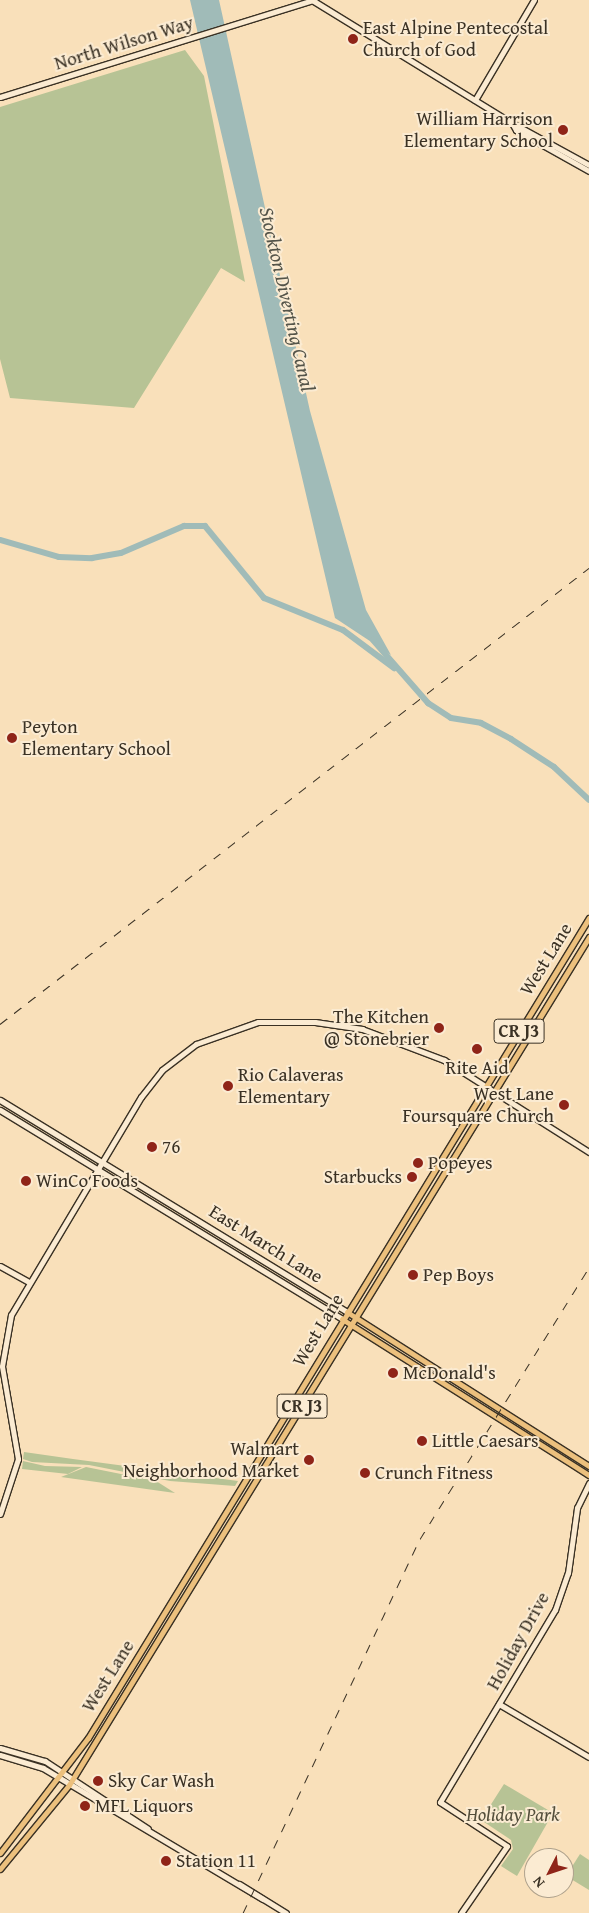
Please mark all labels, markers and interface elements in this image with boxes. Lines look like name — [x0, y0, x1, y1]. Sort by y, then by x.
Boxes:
street label: North Wilson Way — [52, 11, 196, 75]
place label: East Alpine Pentecostal Church of God — [363, 17, 548, 61]
marker: East Alpine Pentecostal Church of God — [347, 33, 359, 45]
place label: William Harrison Elementary School — [404, 108, 553, 152]
marker: William Harrison Elementary School — [557, 124, 569, 136]
water label: Stockton Diverting Canal — [255, 204, 321, 394]
place label: Peyton Elementary School — [22, 716, 171, 760]
marker: Peyton Elementary School — [6, 732, 18, 744]
street label: West Lane — [515, 919, 577, 999]
place label: The Kitchen @ Stonebrier — [324, 1006, 429, 1050]
road number: CR J3 — [493, 1016, 545, 1046]
marker: The Kitchen @ Stonebrier — [433, 1022, 445, 1034]
marker: Rite Aid — [471, 1043, 483, 1055]
place label: Rite Aid — [445, 1057, 509, 1079]
place label: Rio Calaveras Elementary — [238, 1064, 344, 1108]
marker: Rio Calaveras Elementary — [222, 1080, 234, 1092]
place label: West Lane Foursquare Church — [403, 1083, 554, 1127]
marker: West Lane Foursquare Church — [558, 1099, 570, 1111]
place label: 76 — [162, 1136, 180, 1158]
marker: 76 — [146, 1141, 158, 1153]
place label: Popeyes — [428, 1152, 493, 1174]
marker: Popeyes — [412, 1157, 424, 1169]
place label: Starbucks — [324, 1166, 402, 1188]
place label: WinCo Foods — [36, 1170, 138, 1192]
marker: Starbucks — [406, 1171, 418, 1183]
marker: WinCo Foods — [20, 1175, 32, 1187]
street label: East March Lane — [205, 1200, 327, 1288]
place label: Pep Boys — [423, 1264, 494, 1286]
marker: Pep Boys — [407, 1269, 419, 1281]
street label: West Lane — [287, 1290, 349, 1370]
place label: McDonald's — [403, 1362, 496, 1384]
marker: McDonald's — [387, 1367, 399, 1379]
road number: CR J3 — [276, 1390, 328, 1422]
place label: Little Caesars — [432, 1430, 539, 1452]
marker: Little Caesars — [416, 1435, 428, 1447]
place label: Walmart Neighborhood Market — [123, 1438, 299, 1482]
marker: Walmart Neighborhood Market — [303, 1454, 315, 1466]
place label: Crunch Fitness — [375, 1462, 493, 1484]
marker: Crunch Fitness — [359, 1467, 371, 1479]
street label: Holiday Drive — [482, 1588, 554, 1694]
street label: West Lane — [77, 1636, 139, 1716]
place label: Sky Car Wash — [108, 1770, 214, 1792]
marker: Sky Car Wash — [92, 1775, 104, 1787]
place label: MFL Liquors — [95, 1795, 193, 1817]
marker: MFL Liquors — [79, 1800, 91, 1812]
park label: Holiday Park — [466, 1804, 560, 1826]
north arrow — [524, 1848, 574, 1898]
place label: Station 11 — [176, 1850, 256, 1872]
marker: Station 11 — [160, 1855, 172, 1867]
text: N — [528, 1872, 549, 1892]

